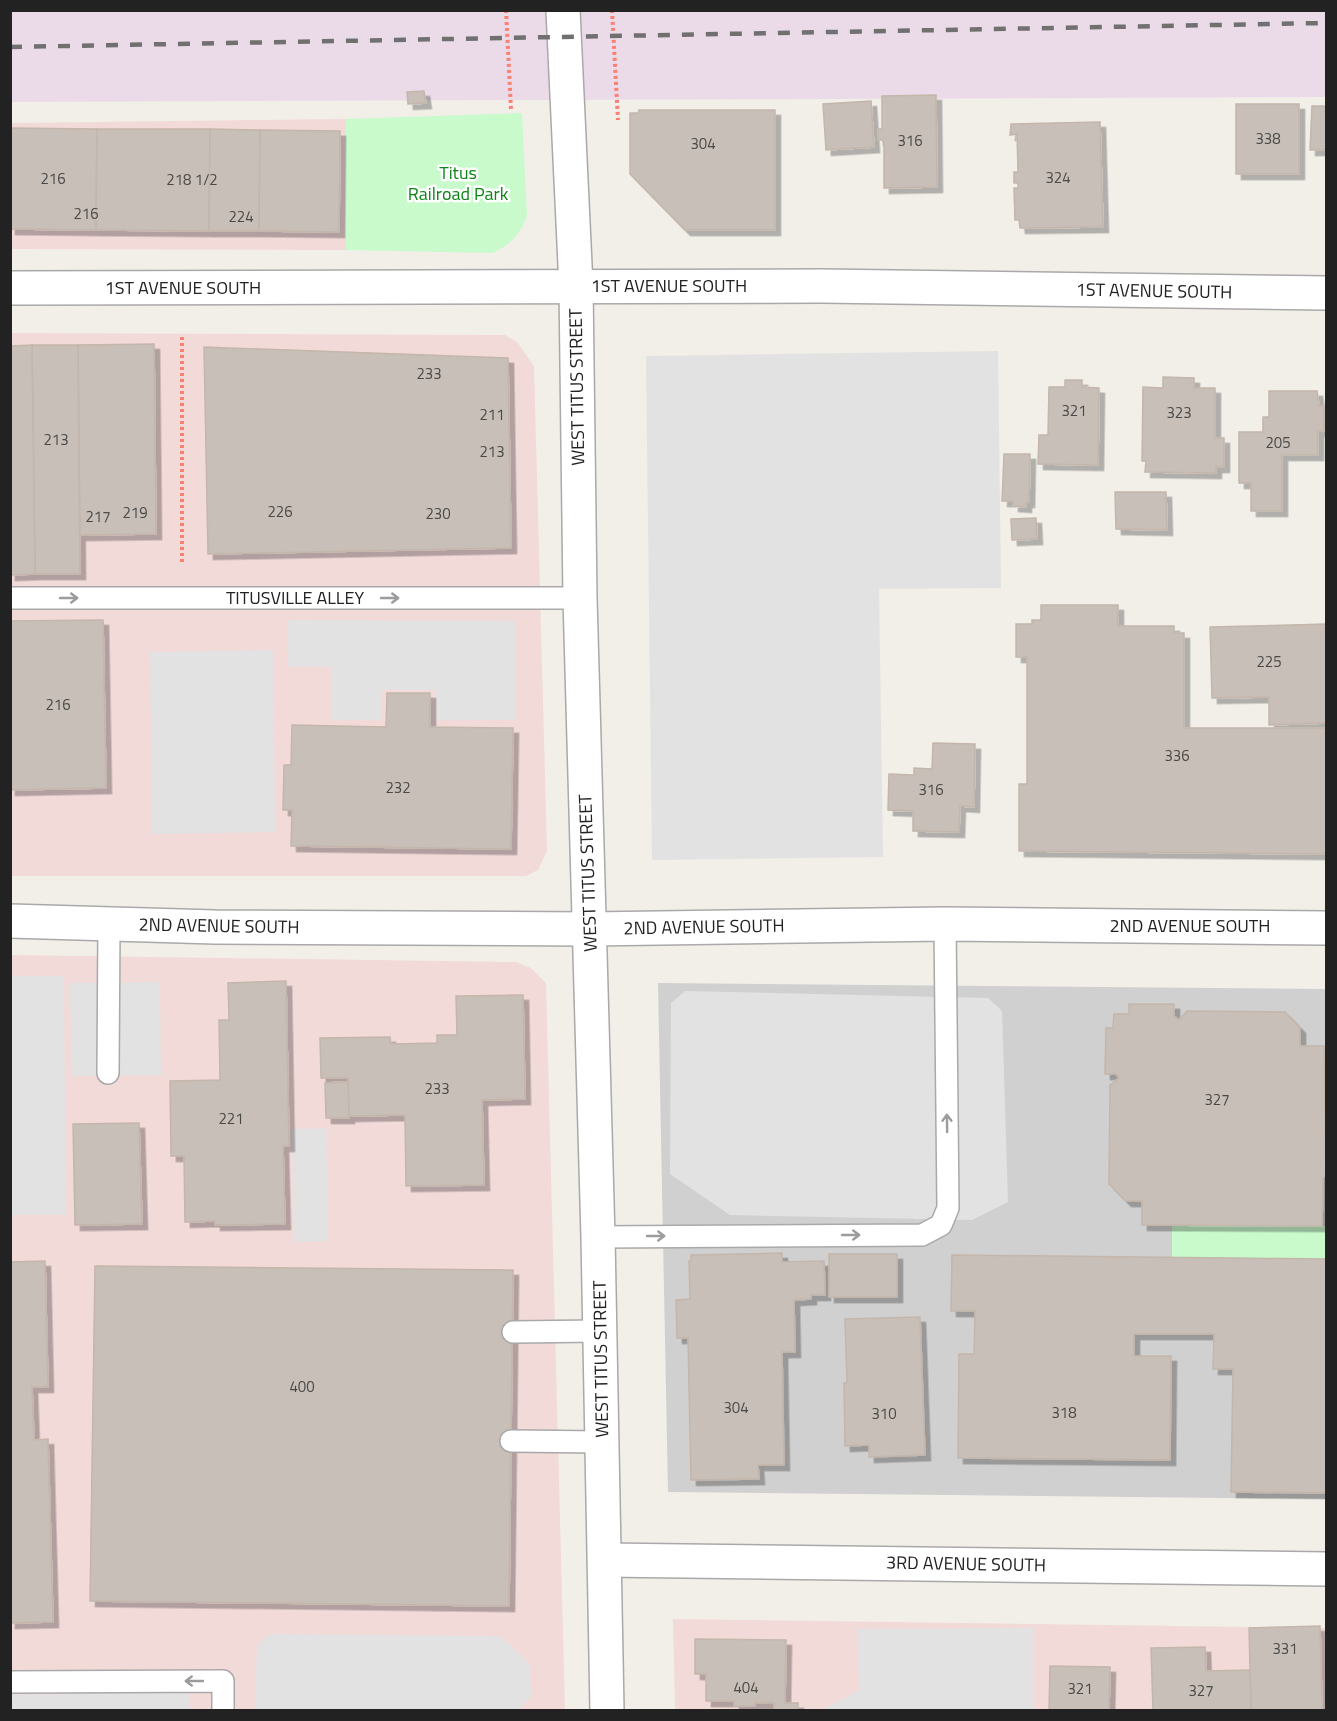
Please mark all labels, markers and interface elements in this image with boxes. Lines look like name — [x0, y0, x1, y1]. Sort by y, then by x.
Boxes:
house number: 338 — [1255, 127, 1281, 150]
house number: 316 — [897, 129, 923, 152]
house number: 304 — [690, 132, 716, 155]
park label: Titus Railroad Park — [408, 159, 509, 207]
house number: 324 — [1045, 166, 1071, 189]
house number: 216 — [40, 167, 66, 190]
house number: 218 1/2 — [166, 168, 218, 191]
house number: 216 — [73, 202, 99, 225]
house number: 224 — [228, 205, 254, 228]
street label: 1ST AVENUE SOUTH — [591, 272, 747, 299]
street label: 1ST AVENUE SOUTH — [105, 274, 261, 301]
street label: 1ST AVENUE SOUTH — [1076, 276, 1232, 305]
street label: WEST TITUS STREET — [562, 308, 591, 466]
house number: 233 — [416, 362, 442, 385]
house number: 321 — [1061, 399, 1087, 422]
house number: 323 — [1166, 401, 1192, 424]
house number: 211 — [479, 403, 505, 426]
house number: 213 — [43, 428, 69, 451]
house number: 205 — [1265, 431, 1291, 454]
house number: 213 — [479, 440, 505, 463]
house number: 226 — [267, 500, 293, 523]
house number: 219 — [122, 501, 148, 524]
house number: 230 — [425, 502, 451, 525]
house number: 217 — [85, 505, 111, 528]
street label: TITUSVILLE ALLEY — [226, 584, 364, 611]
one-way arrow — [59, 592, 78, 604]
one-way arrow — [380, 592, 399, 604]
house number: 225 — [1256, 650, 1282, 673]
house number: 216 — [45, 693, 71, 716]
house number: 336 — [1164, 744, 1190, 767]
house number: 232 — [385, 776, 411, 799]
house number: 316 — [918, 778, 944, 801]
street label: WEST TITUS STREET — [571, 793, 604, 952]
street label: 2ND AVENUE SOUTH — [138, 911, 300, 940]
street label: 2ND AVENUE SOUTH — [623, 912, 785, 941]
street label: 2ND AVENUE SOUTH — [1110, 912, 1271, 939]
house number: 233 — [424, 1077, 450, 1100]
house number: 327 — [1204, 1088, 1230, 1111]
house number: 221 — [218, 1107, 244, 1130]
one-way arrow — [941, 1114, 953, 1134]
one-way arrow — [841, 1229, 861, 1241]
one-way arrow — [646, 1230, 666, 1242]
street label: WEST TITUS STREET — [586, 1280, 615, 1438]
house number: 400 — [289, 1375, 315, 1398]
house number: 304 — [723, 1396, 749, 1419]
house number: 318 — [1051, 1401, 1077, 1424]
house number: 310 — [871, 1402, 897, 1425]
street label: 3RD AVENUE SOUTH — [886, 1549, 1046, 1578]
house number: 331 — [1272, 1637, 1298, 1660]
one-way arrow — [184, 1675, 204, 1687]
house number: 404 — [733, 1676, 759, 1699]
house number: 321 — [1067, 1677, 1093, 1700]
house number: 327 — [1188, 1679, 1214, 1702]

